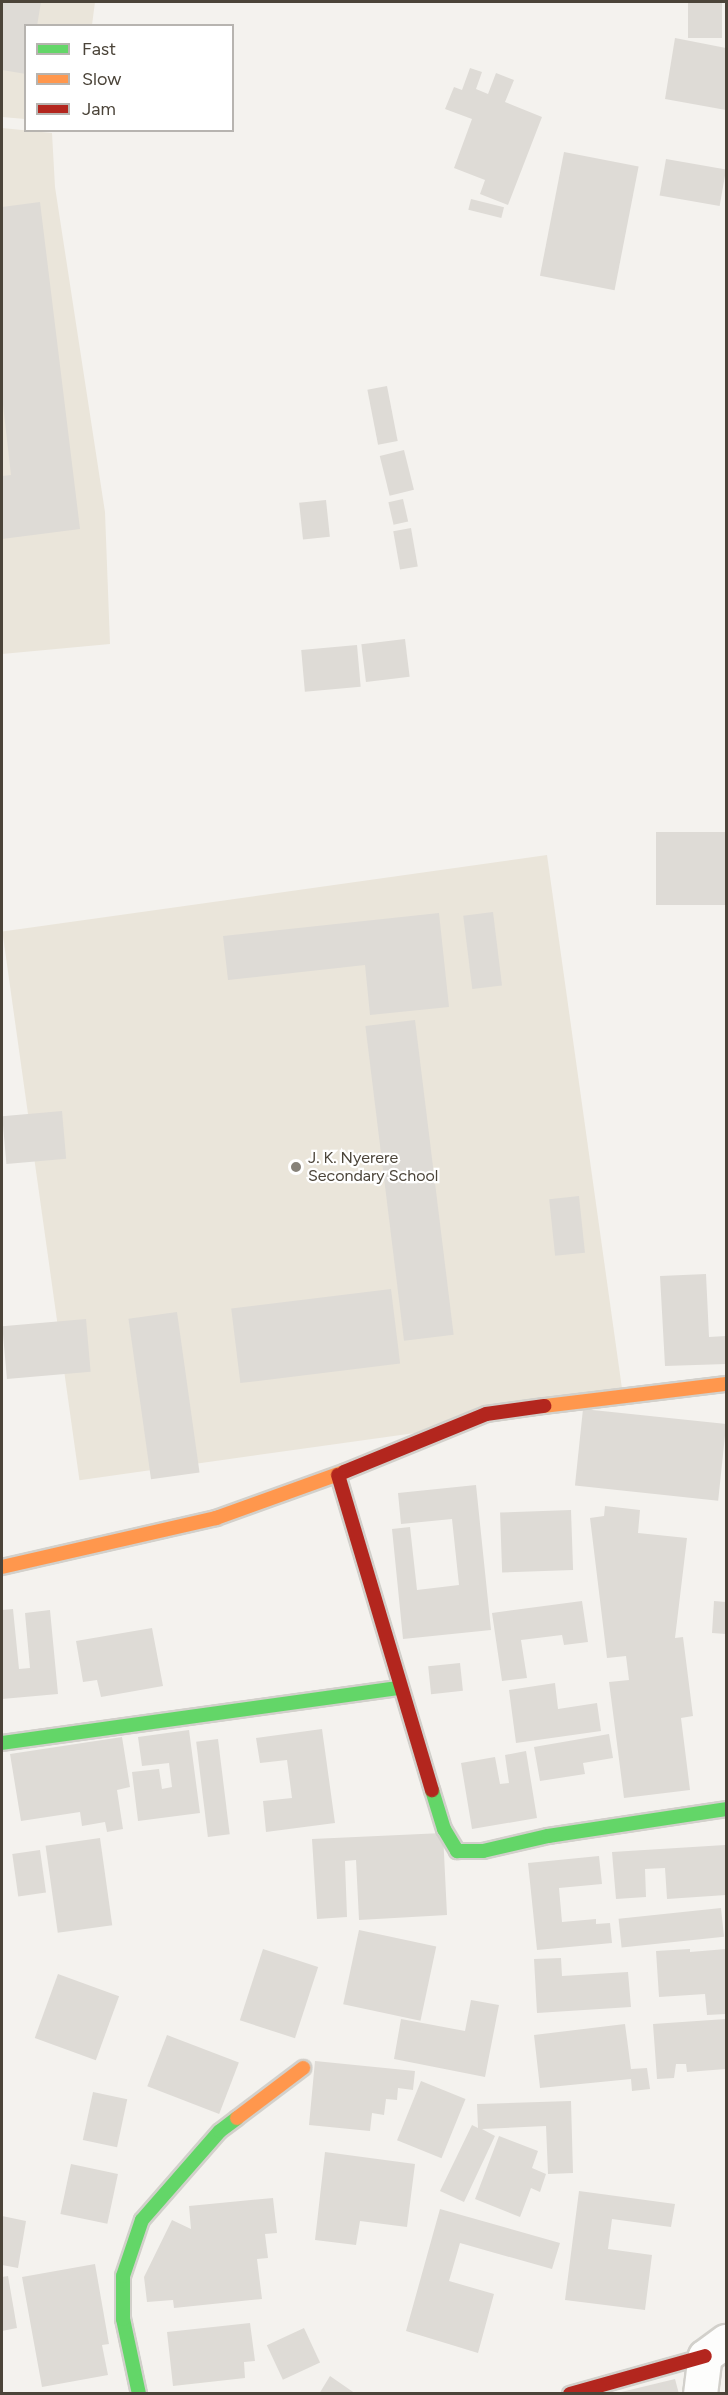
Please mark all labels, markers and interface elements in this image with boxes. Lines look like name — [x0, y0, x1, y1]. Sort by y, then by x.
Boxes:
legend — [24, 24, 234, 132]
text: Fast — [82, 38, 116, 60]
text: Slow — [82, 68, 121, 90]
text: Jam — [82, 98, 116, 120]
place label: J. K. Nyerere Secondary School — [308, 1148, 438, 1186]
marker: J. K. Nyerere Secondary School — [289, 1160, 303, 1174]

